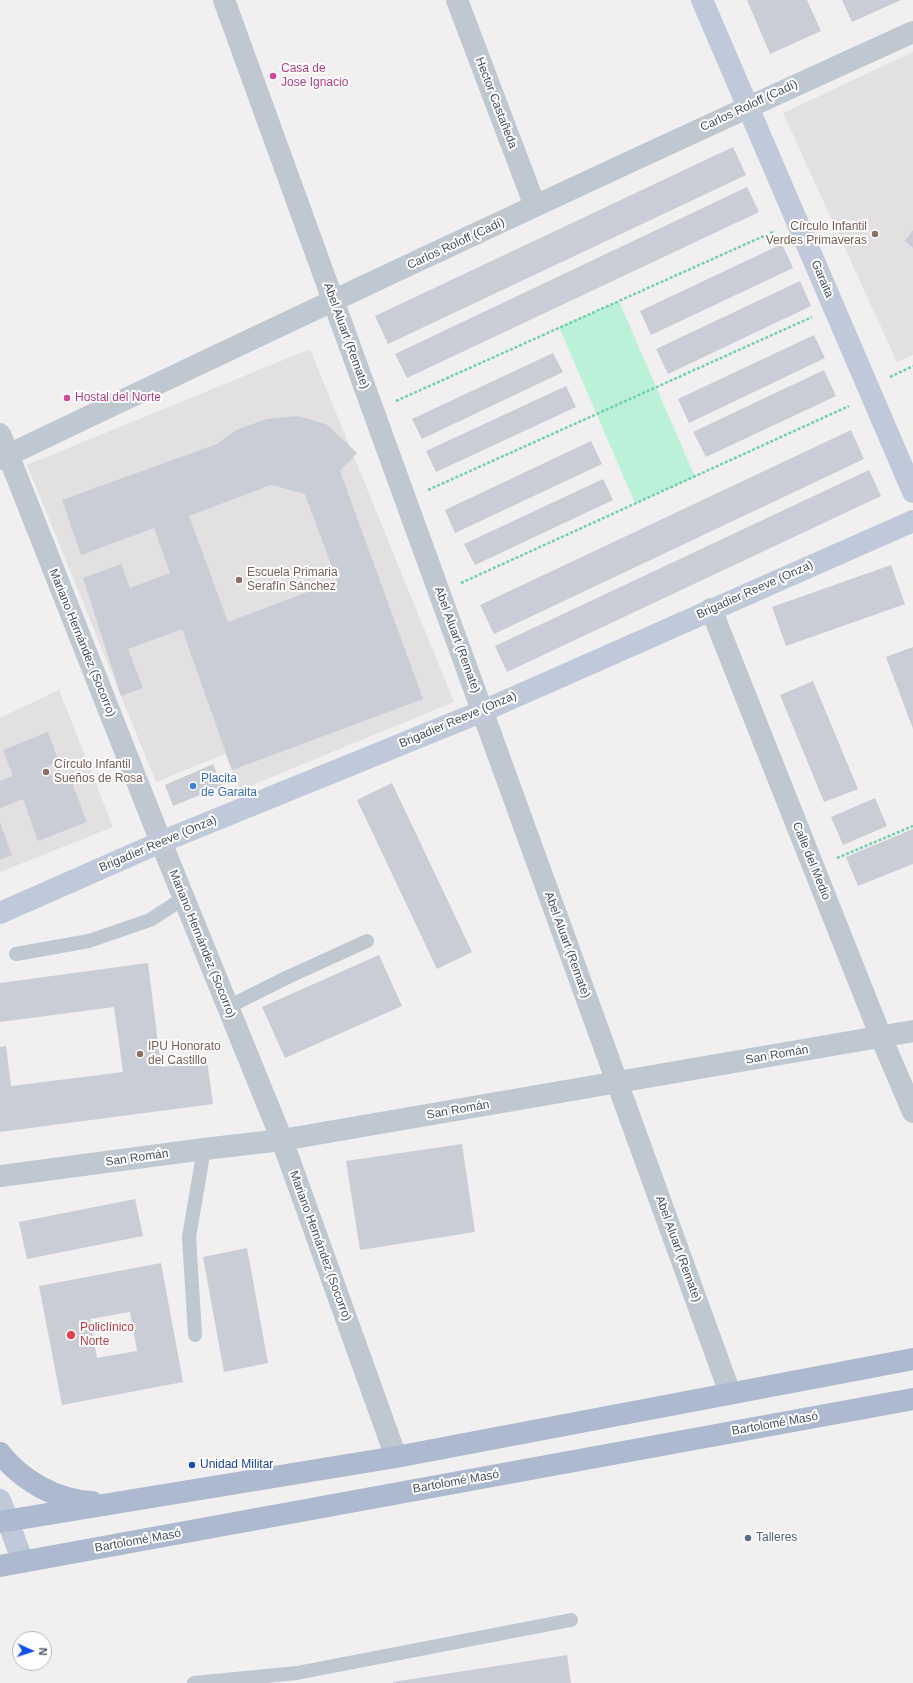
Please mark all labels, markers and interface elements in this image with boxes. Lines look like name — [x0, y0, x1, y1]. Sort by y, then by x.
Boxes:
street label: Hector Castañeda — [472, 55, 520, 151]
place label: Casa de Jose Ignacio — [281, 62, 348, 90]
marker: Casa de Jose Ignacio — [268, 71, 278, 81]
street label: Carlos Roloff (Cadí) — [698, 77, 800, 135]
street label: Carlos Roloff (Cadí) — [405, 215, 507, 273]
place label: Círculo Infantil Verdes Primaveras — [766, 220, 867, 248]
marker: Círculo Infantil Verdes Primaveras — [870, 229, 880, 239]
street label: Garaita — [808, 258, 836, 300]
street label: Abel Aluart (Remate) — [320, 281, 372, 391]
place label: Hostal del Norte — [75, 391, 161, 405]
marker: Hostal del Norte — [62, 393, 72, 403]
street label: Brigadier Reeve (Onza) — [694, 558, 816, 622]
place label: Escuela Primaria Serafín Sánchez — [247, 566, 338, 594]
street label: Mariano Hernández (Socorro) — [46, 567, 118, 719]
marker: Escuela Primaria Serafín Sánchez — [234, 575, 244, 585]
street label: Abel Aluart (Remate) — [431, 585, 483, 695]
street label: Brigadier Reeve (Onza) — [397, 689, 519, 751]
place label: Círculo Infantil Sueños de Rosa — [54, 758, 143, 786]
marker: Círculo Infantil Sueños de Rosa — [41, 767, 51, 777]
place label: Placita de Garaita — [201, 772, 257, 800]
marker: Placita de Garaita — [188, 781, 198, 791]
street label: Brigadier Reeve (Onza) — [97, 813, 219, 875]
street label: Calle del Medio — [789, 820, 833, 902]
street label: Mariano Hernández (Socorro) — [166, 868, 238, 1020]
street label: Abel Aluart (Remate) — [541, 890, 593, 1000]
place label: IPU Honorato del Castillo — [148, 1040, 221, 1068]
street label: San Román — [745, 1042, 809, 1068]
marker: IPU Honorato del Castillo — [135, 1049, 145, 1059]
street label: San Román — [426, 1097, 490, 1123]
street label: San Román — [105, 1146, 169, 1170]
street label: Mariano Hernández (Socorro) — [286, 1169, 354, 1323]
street label: Abel Aluart (Remate) — [652, 1194, 704, 1304]
place label: Policlínico Norte — [80, 1321, 134, 1349]
marker: Policlínico Norte — [65, 1329, 77, 1341]
street label: Bartolomé Masó — [731, 1409, 819, 1439]
place label: Unidad Militar — [200, 1458, 273, 1472]
marker: Unidad Militar — [187, 1460, 197, 1470]
street label: Bartolomé Masó — [412, 1467, 500, 1497]
street label: Bartolomé Masó — [94, 1526, 182, 1556]
place label: Talleres — [756, 1531, 797, 1545]
marker: Talleres — [743, 1533, 753, 1543]
north arrow — [12, 1631, 52, 1671]
text: N — [37, 1647, 49, 1656]

